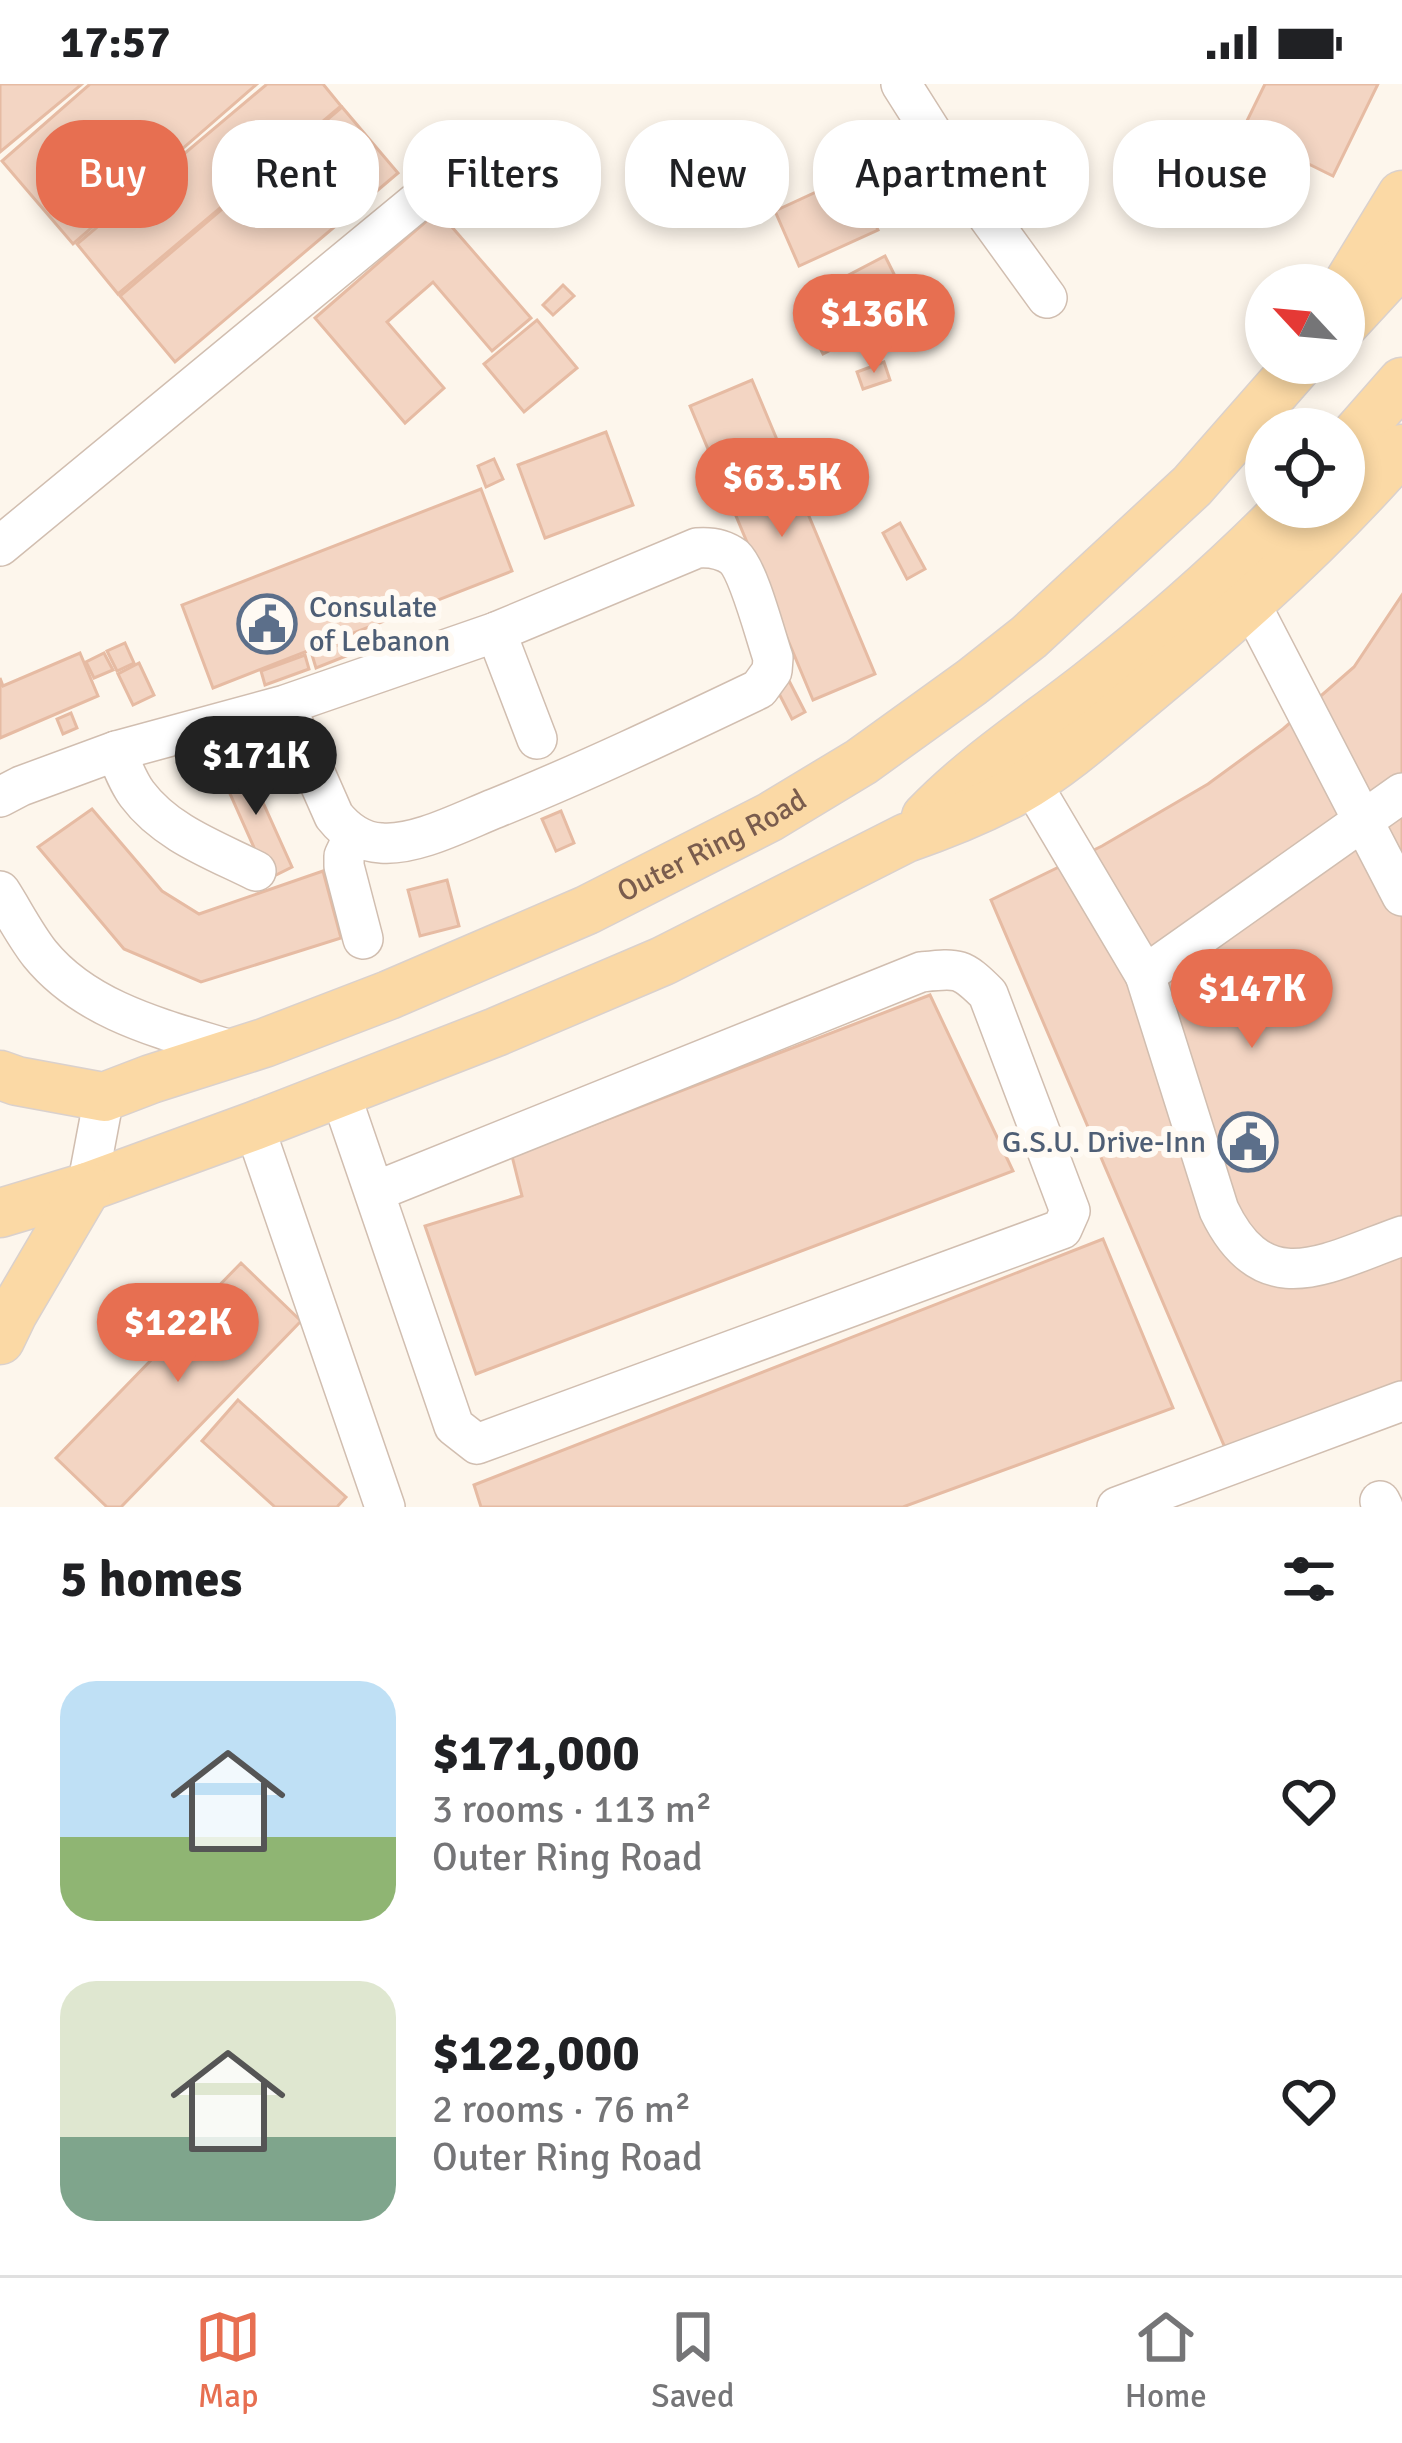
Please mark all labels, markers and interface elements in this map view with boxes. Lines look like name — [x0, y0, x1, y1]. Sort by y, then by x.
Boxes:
text: 17:57 — [60, 15, 170, 70]
chip: Buy — [36, 120, 188, 228]
chip: Rent — [212, 120, 379, 228]
chip: Filters — [403, 120, 601, 228]
chip: New — [625, 120, 789, 228]
chip: Apartment — [813, 120, 1089, 228]
chip: House — [1113, 120, 1310, 228]
north arrow — [1245, 264, 1365, 384]
map controls — [1245, 264, 1365, 528]
pin: $136K — [790, 274, 958, 376]
text: $136K — [820, 289, 928, 337]
button: locate — [1245, 408, 1365, 528]
pin: $63.5K — [684, 438, 880, 540]
text: $63.5K — [722, 453, 842, 501]
place label: Consulate of Lebanon — [309, 589, 450, 660]
public building icon: Consulate of Lebanon — [236, 593, 298, 655]
pin: $171K — [172, 716, 340, 818]
text: $171K — [202, 731, 310, 779]
street label: Outer Ring Road — [611, 781, 813, 910]
pin: $147K — [1168, 949, 1336, 1051]
text: $147K — [1198, 964, 1306, 1012]
public building icon: G.S.U. Drive-Inn — [1217, 1111, 1279, 1173]
place label: G.S.U. Drive-Inn — [1002, 1124, 1206, 1161]
pin: $122K — [94, 1283, 262, 1385]
text: $122K — [124, 1298, 232, 1346]
icon: filters — [1276, 1546, 1342, 1612]
text: 5 homes — [60, 1548, 242, 1611]
text: $171,000 — [432, 1722, 640, 1785]
icon: home — [156, 1729, 300, 1873]
icon: heart — [1276, 1768, 1342, 1834]
text: 3 rooms · 113 m² — [432, 1785, 712, 1833]
text: Outer Ring Road — [432, 1833, 703, 1881]
text: $122,000 — [432, 2022, 640, 2085]
icon: home — [156, 2029, 300, 2173]
icon: heart — [1276, 2068, 1342, 2134]
text: 2 rooms · 76 m² — [432, 2085, 691, 2133]
text: Outer Ring Road — [432, 2133, 703, 2181]
tab: Map — [195, 2304, 261, 2417]
tab: Saved — [651, 2304, 734, 2417]
tab: Home — [1125, 2304, 1207, 2417]

